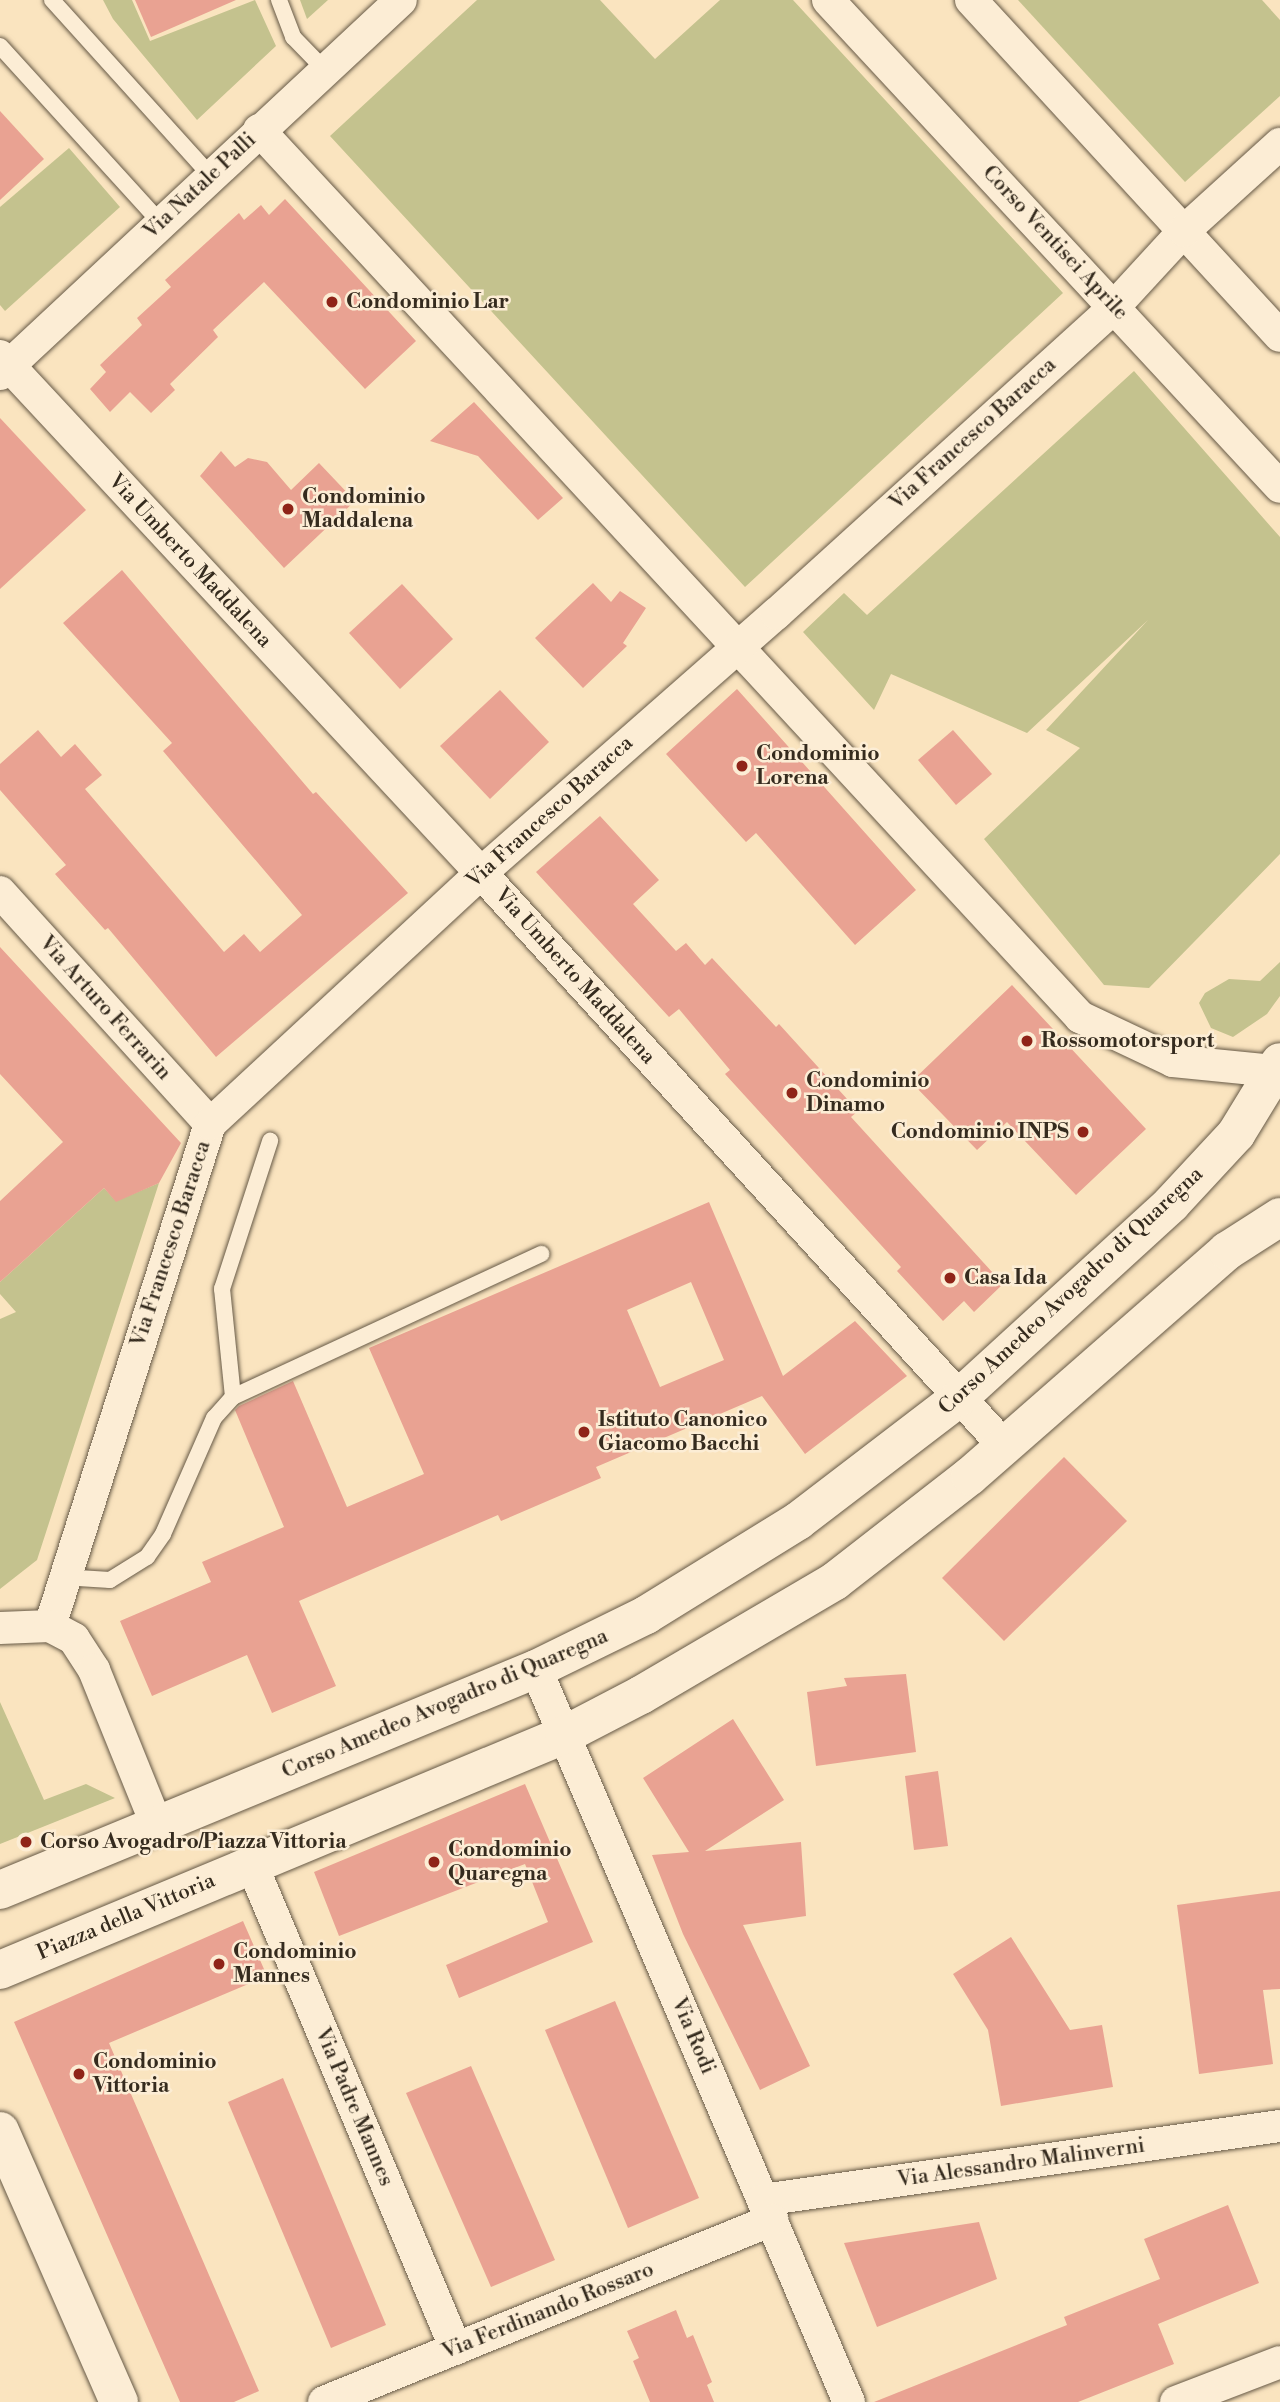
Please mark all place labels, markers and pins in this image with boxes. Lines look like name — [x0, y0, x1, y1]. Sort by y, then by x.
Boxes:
place label: Condominio Lar — [346, 289, 509, 315]
marker: Condominio Lar — [324, 294, 340, 310]
place label: Condominio Maddalena — [302, 484, 426, 534]
marker: Condominio Maddalena — [280, 501, 296, 517]
place label: Condominio Lorena — [756, 741, 880, 791]
marker: Condominio Lorena — [734, 758, 750, 774]
place label: Rossomotorsport — [1041, 1028, 1214, 1054]
marker: Rossomotorsport — [1019, 1033, 1035, 1049]
place label: Condominio Dinamo — [806, 1068, 930, 1118]
marker: Condominio Dinamo — [784, 1085, 800, 1101]
place label: Condominio INPS — [891, 1119, 1069, 1145]
marker: Condominio INPS — [1075, 1124, 1091, 1140]
place label: Casa Ida — [964, 1265, 1047, 1291]
marker: Casa Ida — [942, 1270, 958, 1286]
place label: Istituto Canonico Giacomo Bacchi — [598, 1407, 768, 1457]
marker: Istituto Canonico Giacomo Bacchi — [576, 1424, 592, 1440]
place label: Corso Avogadro/Piazza Vittoria — [40, 1829, 347, 1855]
marker: Corso Avogadro/Piazza Vittoria — [18, 1834, 34, 1850]
place label: Condominio Quaregna — [448, 1837, 572, 1887]
marker: Condominio Quaregna — [426, 1854, 442, 1870]
place label: Condominio Mannes — [233, 1939, 357, 1989]
marker: Condominio Mannes — [211, 1956, 227, 1972]
place label: Condominio Vittoria — [93, 2049, 217, 2099]
marker: Condominio Vittoria — [71, 2066, 87, 2082]

